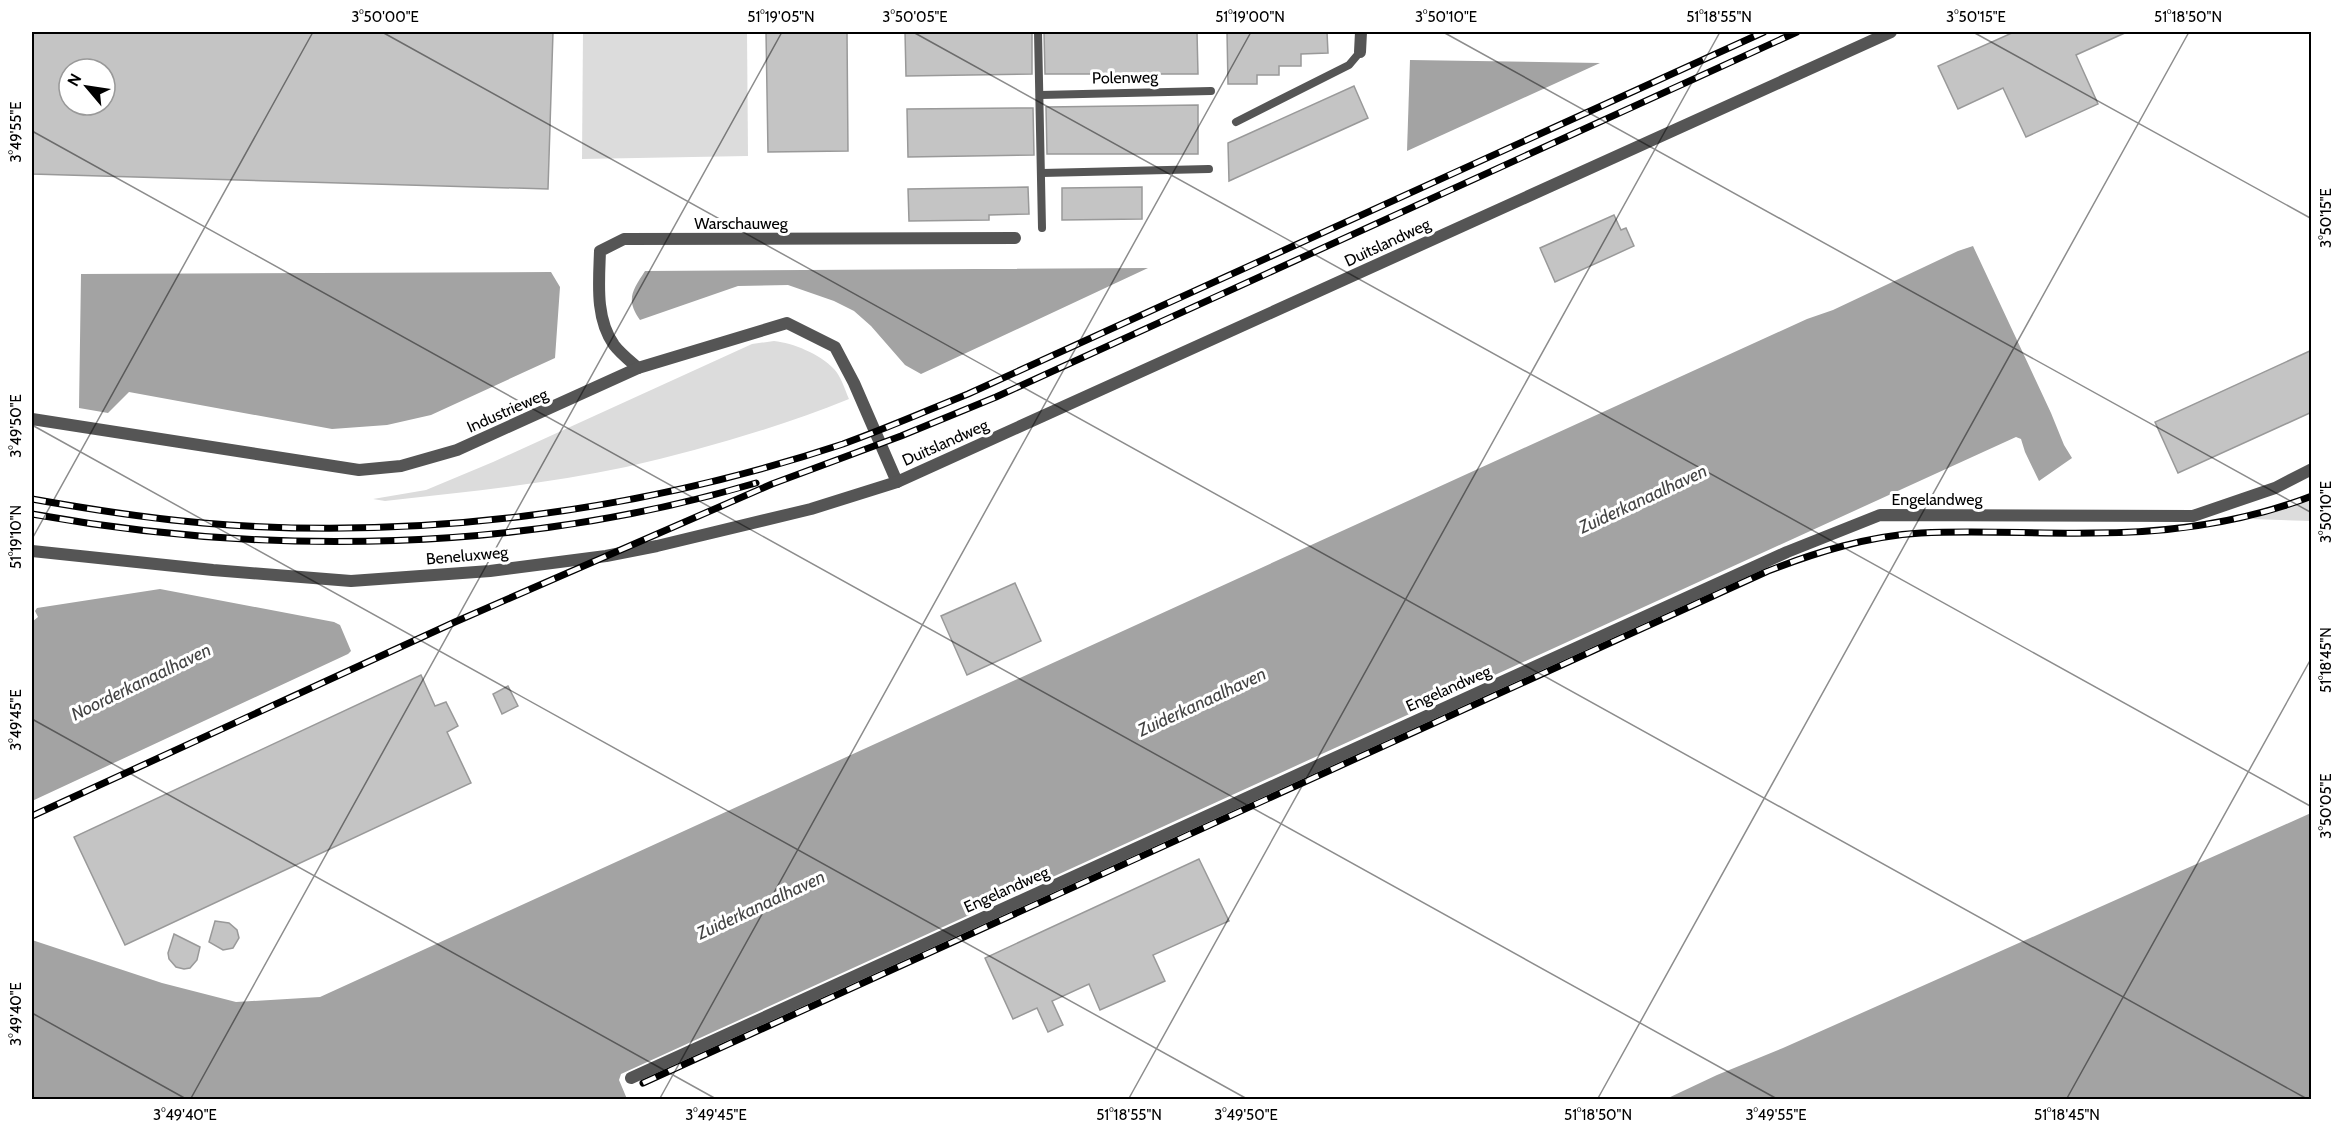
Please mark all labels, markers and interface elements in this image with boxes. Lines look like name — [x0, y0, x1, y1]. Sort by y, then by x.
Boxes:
text: 3°50'00"E — [351, 8, 419, 26]
text: 51°19'05"N — [747, 8, 815, 26]
text: 3°50'05"E — [882, 8, 948, 26]
text: 51°19'00"N — [1215, 8, 1285, 26]
text: 3°50'10"E — [1415, 8, 1477, 26]
text: 51°18'55"N — [1686, 8, 1752, 26]
text: 3°50'15"E — [1946, 8, 2006, 26]
text: 51°18'50"N — [2154, 8, 2222, 26]
north arrow — [57, 57, 117, 117]
street label: Polenweg — [1092, 67, 1159, 88]
text: N — [63, 70, 85, 90]
text: 3°49'55"E — [7, 101, 25, 163]
text: 3°50'15"E — [2317, 188, 2335, 248]
street label: Warschauweg — [694, 214, 789, 233]
street label: Duitslandweg — [1341, 214, 1434, 271]
street label: Industrieweg — [464, 384, 552, 437]
text: 3°49'50"E — [7, 394, 25, 458]
street label: Duitslandweg — [899, 415, 992, 470]
water label: Zuiderkanaalhaven — [1575, 460, 1711, 539]
text: 3°50'10"E — [2317, 481, 2335, 543]
street label: Engelandweg — [1892, 490, 1983, 509]
text: 51°19'10"N — [7, 505, 25, 569]
street label: Beneluxweg — [425, 542, 510, 569]
text: 51°18'45"N — [2317, 627, 2335, 693]
water label: Noorderkanaalhaven — [67, 639, 215, 725]
street label: Engelandweg — [1403, 661, 1494, 716]
water label: Zuiderkanaalhaven — [1134, 663, 1270, 742]
text: 3°49'45"E — [7, 689, 25, 751]
text: 3°50'05"E — [2317, 773, 2335, 839]
street label: Engelandweg — [961, 862, 1052, 917]
water label: Zuiderkanaalhaven — [693, 866, 829, 945]
text: 3°49'40"E — [7, 982, 25, 1046]
text: 3°49'40"E — [153, 1106, 217, 1124]
text: 3°49'45"E — [685, 1106, 747, 1124]
text: 51°18'55"N — [1096, 1106, 1162, 1124]
text: 3°49'50"E — [1214, 1106, 1278, 1124]
text: 51°18'50"N — [1564, 1106, 1632, 1124]
text: 3°49'55"E — [1745, 1106, 1807, 1124]
text: 51°18'45"N — [2034, 1106, 2100, 1124]

